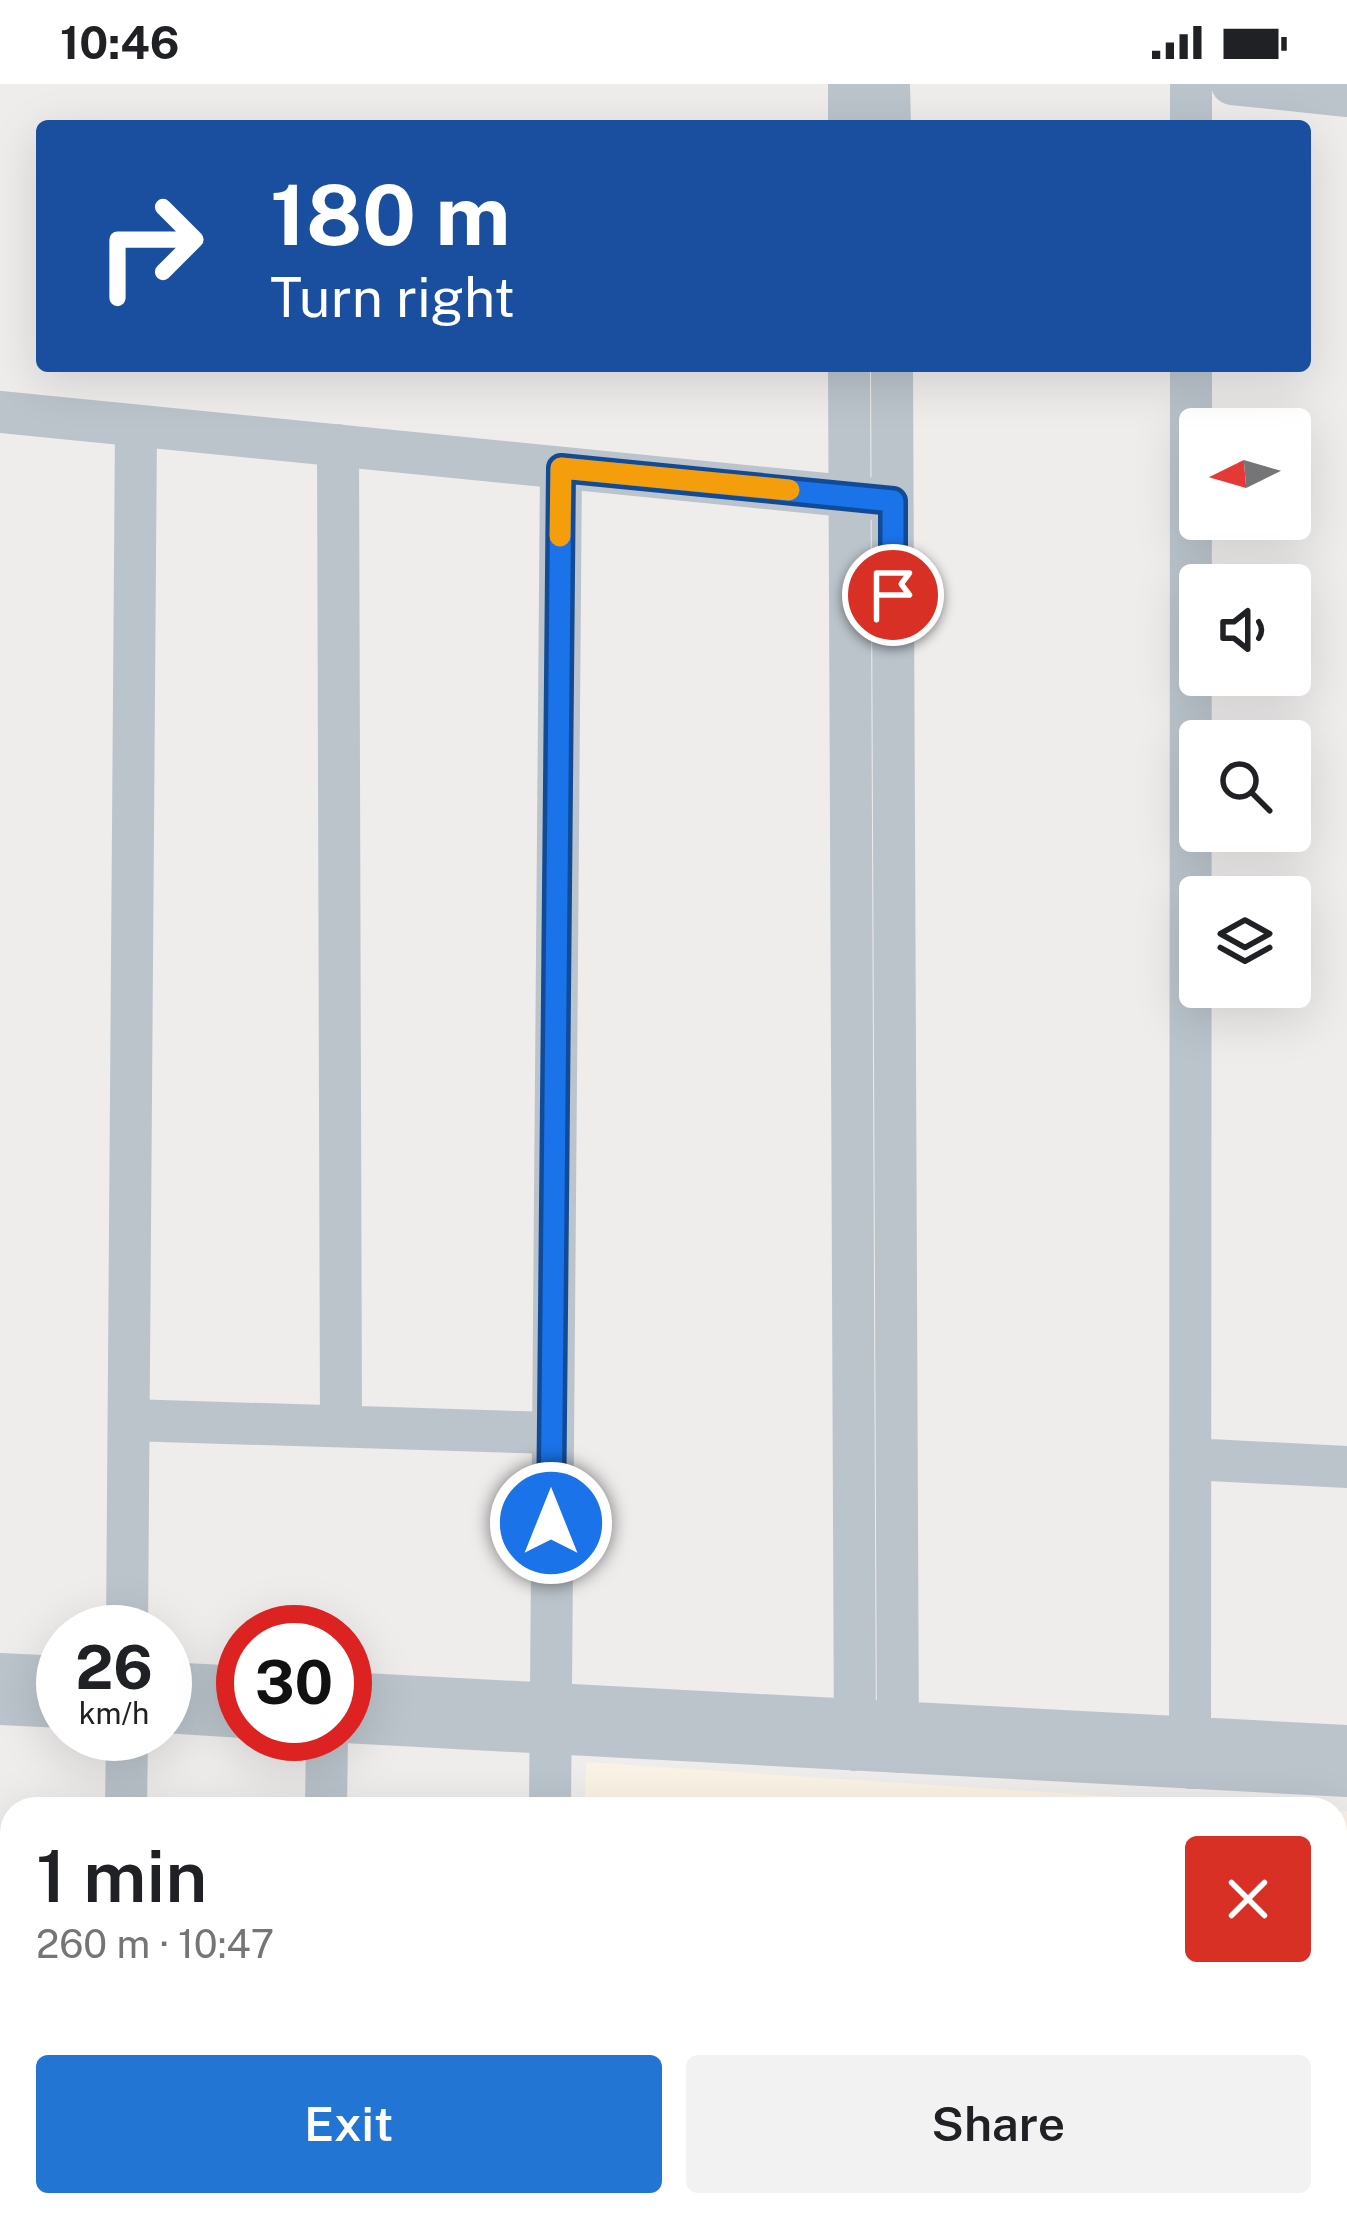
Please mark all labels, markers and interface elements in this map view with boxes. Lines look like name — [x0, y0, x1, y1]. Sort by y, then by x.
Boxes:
text: 10:46 — [60, 16, 180, 69]
text: 180 m — [270, 165, 510, 264]
icon: right — [72, 168, 228, 324]
text: Turn right — [270, 266, 515, 329]
north arrow — [1179, 408, 1311, 540]
map controls — [1179, 408, 1311, 1008]
pin — [842, 544, 944, 646]
icon: arrive — [860, 562, 926, 628]
button: sound — [1179, 564, 1311, 696]
button: search — [1179, 720, 1311, 852]
button: layers — [1179, 876, 1311, 1008]
position arrow — [488, 1460, 614, 1586]
speed limit sign: 30 — [216, 1605, 372, 1761]
text: 26 — [75, 1632, 153, 1703]
text: km/h — [79, 1695, 149, 1731]
text: 1 min — [36, 1834, 207, 1918]
button: close — [1185, 1836, 1311, 1962]
text: 260 m · 10:47 — [36, 1921, 274, 1967]
button: Exit — [36, 2055, 662, 2193]
button: Share — [686, 2055, 1311, 2193]

